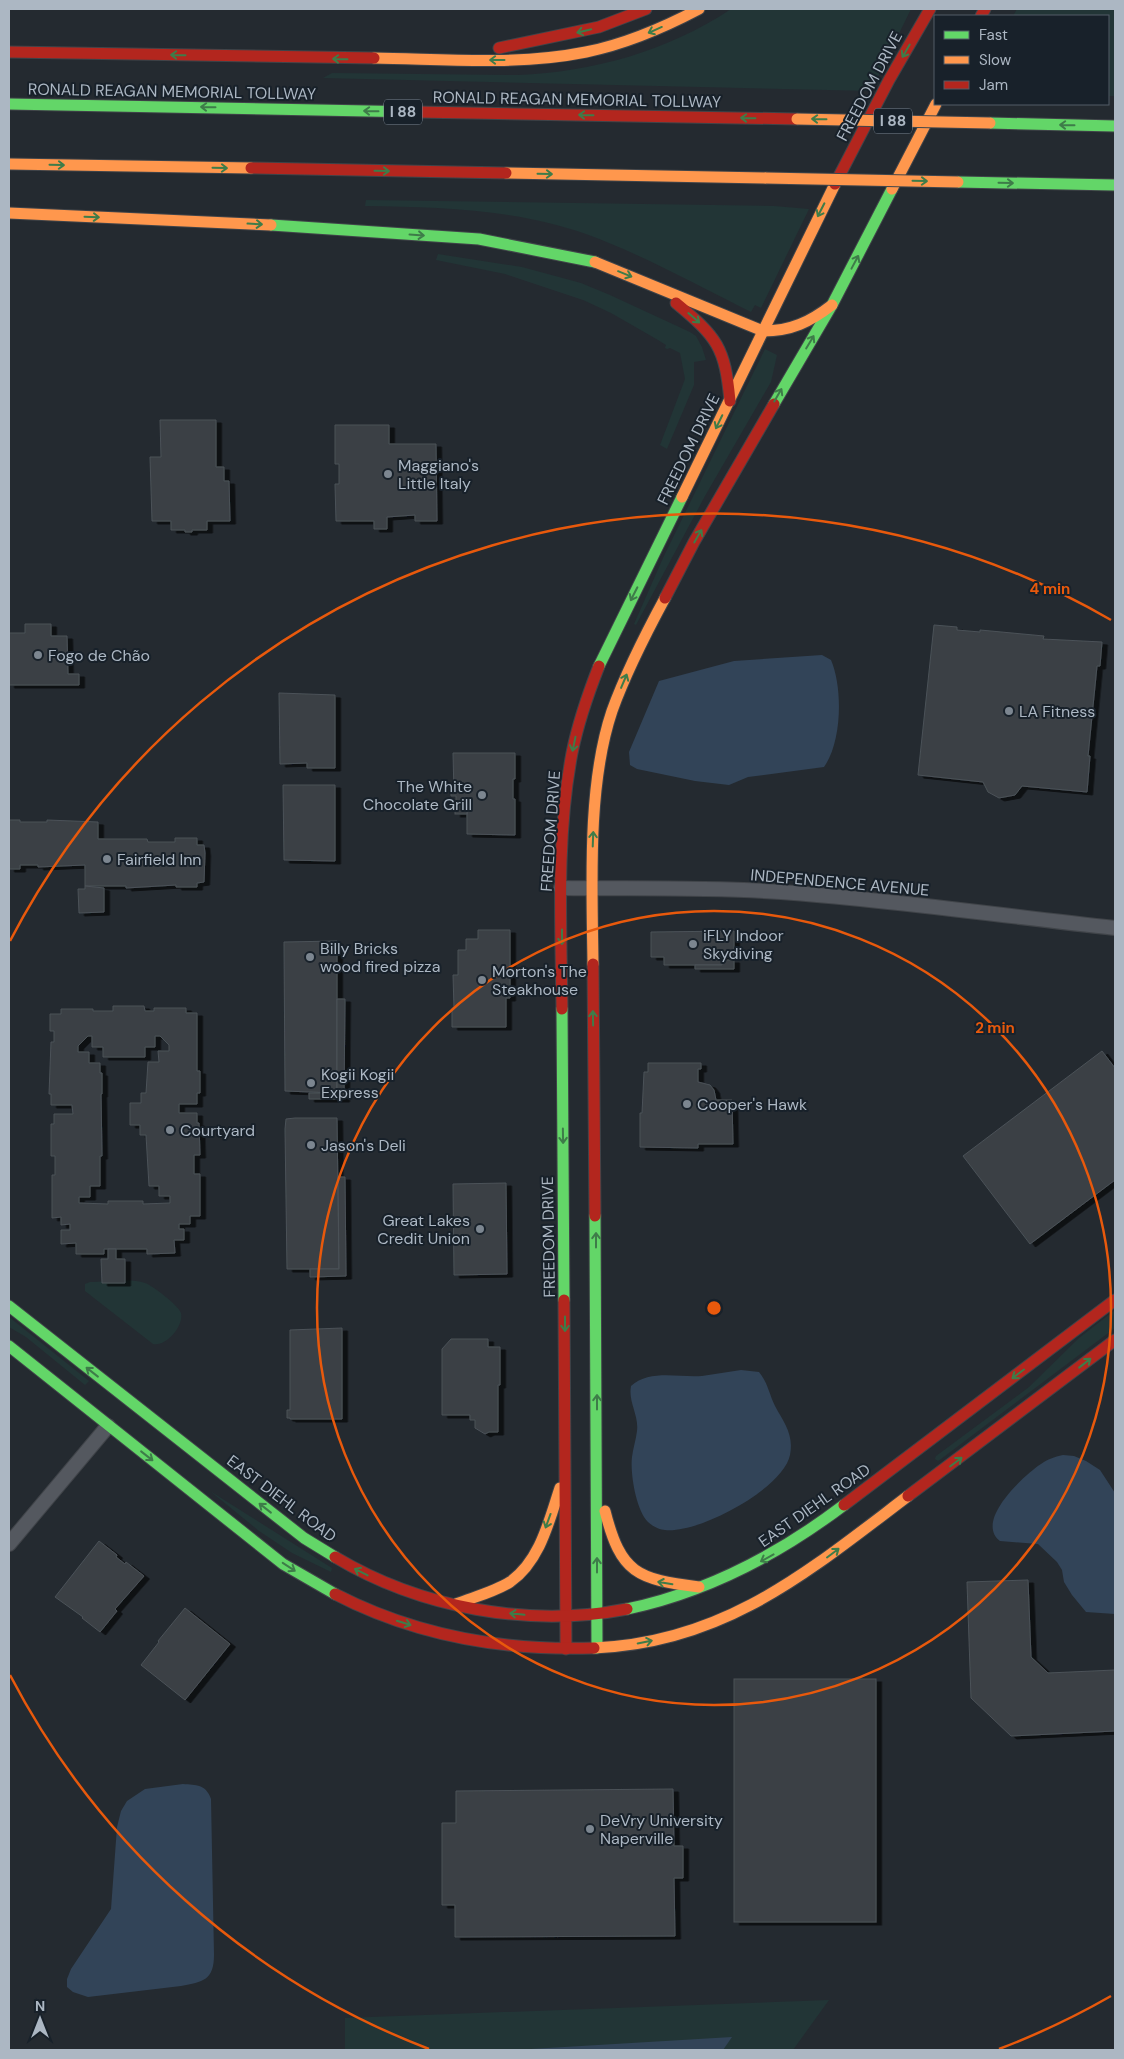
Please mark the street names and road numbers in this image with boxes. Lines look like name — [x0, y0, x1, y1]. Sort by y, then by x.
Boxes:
street label: FREEDOM DRIVE — [832, 28, 907, 145]
street label: RONALD REAGAN MEMORIAL TOLLWAY — [28, 78, 316, 105]
street label: RONALD REAGAN MEMORIAL TOLLWAY — [433, 86, 721, 113]
road number: I 88 — [384, 100, 422, 124]
road number: I 88 — [874, 108, 912, 134]
street label: FREEDOM DRIVE — [652, 390, 724, 508]
street label: FREEDOM DRIVE — [536, 770, 565, 892]
street label: INDEPENDENCE AVENUE — [750, 864, 930, 901]
street label: FREEDOM DRIVE — [537, 1176, 560, 1298]
street label: EAST DIEHL ROAD — [223, 1450, 341, 1547]
street label: EAST DIEHL ROAD — [754, 1459, 874, 1552]

